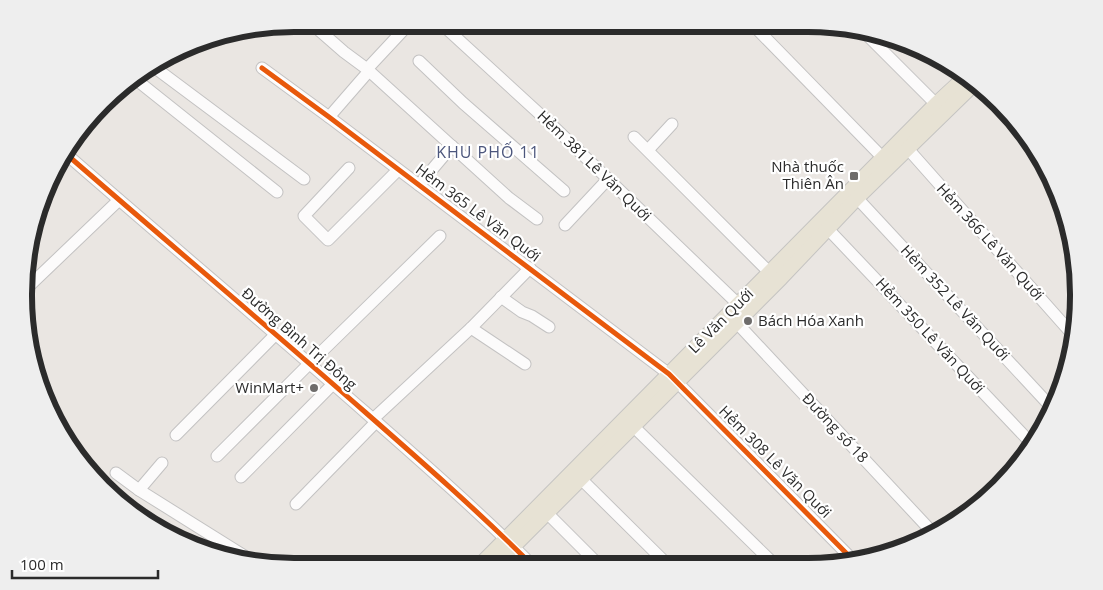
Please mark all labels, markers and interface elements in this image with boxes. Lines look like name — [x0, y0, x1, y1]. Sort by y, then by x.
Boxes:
street label: Hẻm 381 Lê Văn Quới — [533, 106, 656, 225]
district label: KHU PHỐ 11 — [436, 141, 540, 163]
place label: Nhà thuốc Thiên Ân — [771, 156, 844, 193]
street label: Hẻm 365 Lê Văn Quới — [412, 159, 545, 266]
marker: Nhà thuốc Thiên Ân — [848, 170, 860, 182]
street label: Hẻm 366 Lê Văn Quới — [933, 178, 1049, 304]
street label: Hẻm 352 Lê Văn Quới — [897, 240, 1015, 364]
street label: Hẻm 350 Lê Văn Quới — [872, 273, 990, 397]
street label: Đường Bình Trị Đông — [238, 283, 361, 394]
street label: Lê Văn Quới — [683, 283, 757, 357]
place label: Bách Hóa Xanh — [758, 310, 864, 330]
marker: Bách Hóa Xanh — [742, 315, 754, 327]
place label: WinMart+ — [235, 377, 304, 397]
marker: WinMart+ — [308, 382, 320, 394]
street label: Đường số 18 — [798, 388, 873, 466]
street label: Hẻm 308 Lê Văn Quới — [715, 401, 836, 522]
scale bar — [12, 548, 159, 580]
text: 100 m — [20, 554, 64, 574]

